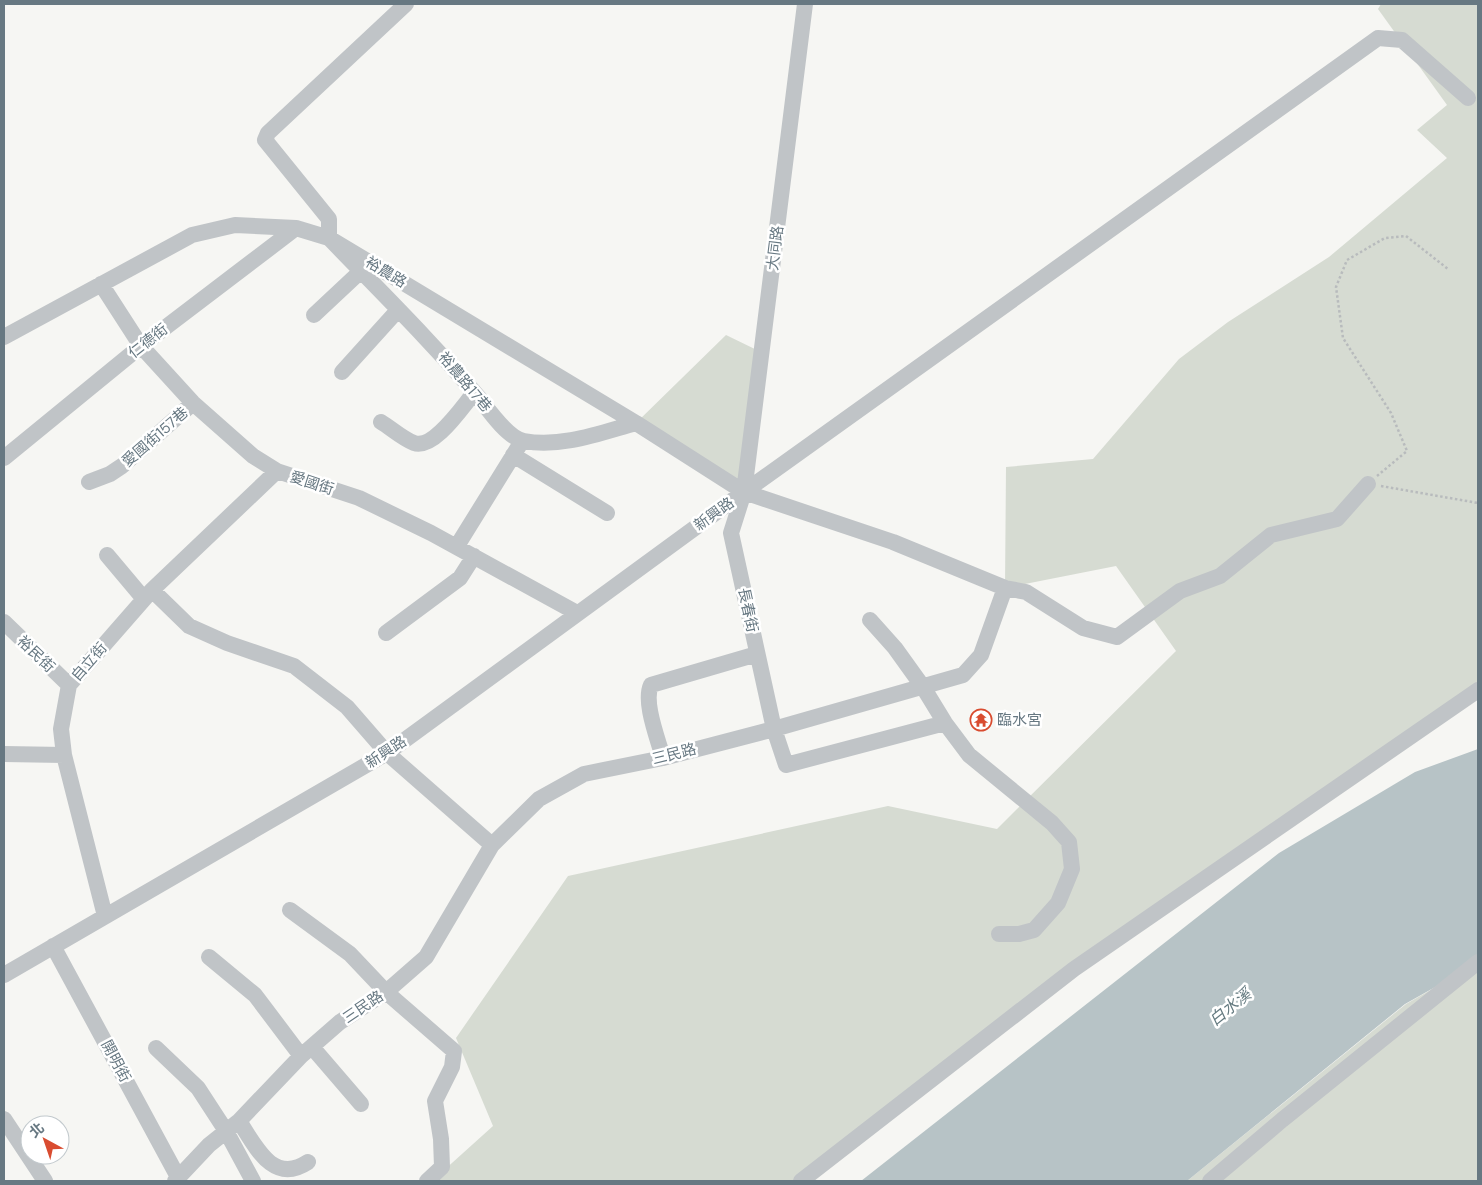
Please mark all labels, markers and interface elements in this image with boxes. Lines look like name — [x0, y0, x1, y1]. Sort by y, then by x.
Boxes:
street label: 大同路 — [762, 224, 788, 272]
street label: 裕農路 — [362, 252, 410, 292]
street label: 仁德街 — [124, 319, 172, 363]
street label: 裕農路17巷 — [434, 348, 496, 416]
street label: 愛國街157巷 — [118, 403, 192, 471]
street label: 愛國街 — [288, 467, 336, 499]
street label: 新興路 — [690, 493, 738, 535]
street label: 長春街 — [734, 586, 762, 634]
street label: 裕民街 — [13, 631, 59, 677]
street label: 自立街 — [67, 638, 111, 686]
temple icon: 臨水宮 — [969, 708, 993, 732]
place label: 臨水宮 — [997, 710, 1042, 730]
street label: 新興路 — [362, 731, 410, 773]
street label: 三民路 — [650, 739, 698, 769]
water label: 白水溪 — [1205, 982, 1257, 1030]
street label: 三民路 — [339, 986, 387, 1028]
street label: 開明街 — [97, 1036, 135, 1086]
north arrow — [20, 1115, 70, 1165]
text: 北 — [25, 1119, 48, 1141]

